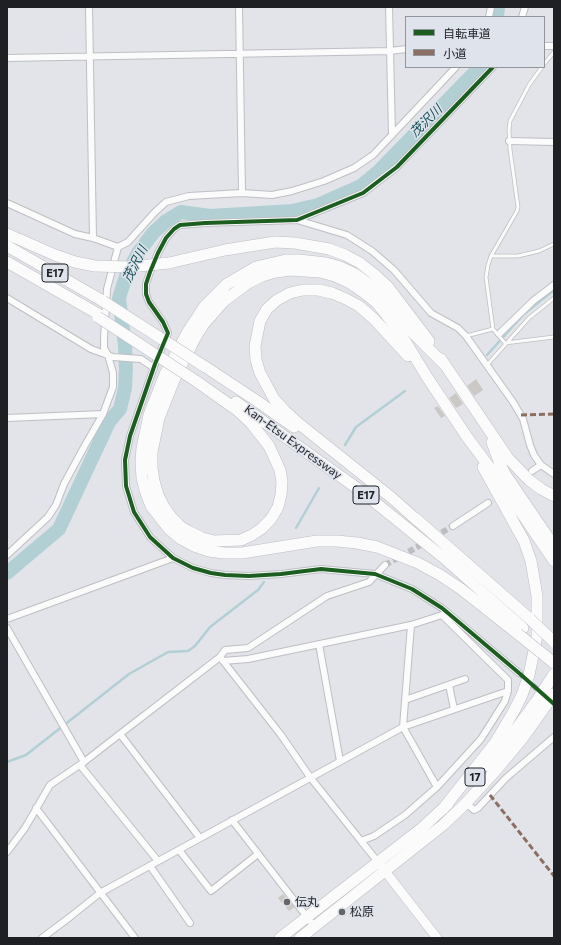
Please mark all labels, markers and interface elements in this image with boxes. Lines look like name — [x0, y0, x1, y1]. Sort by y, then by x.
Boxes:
legend — [405, 16, 545, 68]
text: 自転車道 — [443, 26, 491, 40]
text: 小道 — [443, 46, 467, 60]
water label: 茂沢川 — [407, 102, 445, 140]
water label: 茂沢川 — [119, 243, 151, 285]
road number: E17 — [42, 264, 68, 282]
street label: Kan-Etsu Expressway — [242, 402, 344, 482]
road number: E17 — [353, 486, 379, 504]
road number: 17 — [465, 768, 485, 786]
place label: 伝丸 — [295, 895, 319, 909]
marker: 伝丸 — [282, 897, 292, 907]
place label: 松原 — [350, 905, 374, 919]
marker: 松原 — [337, 907, 347, 917]

